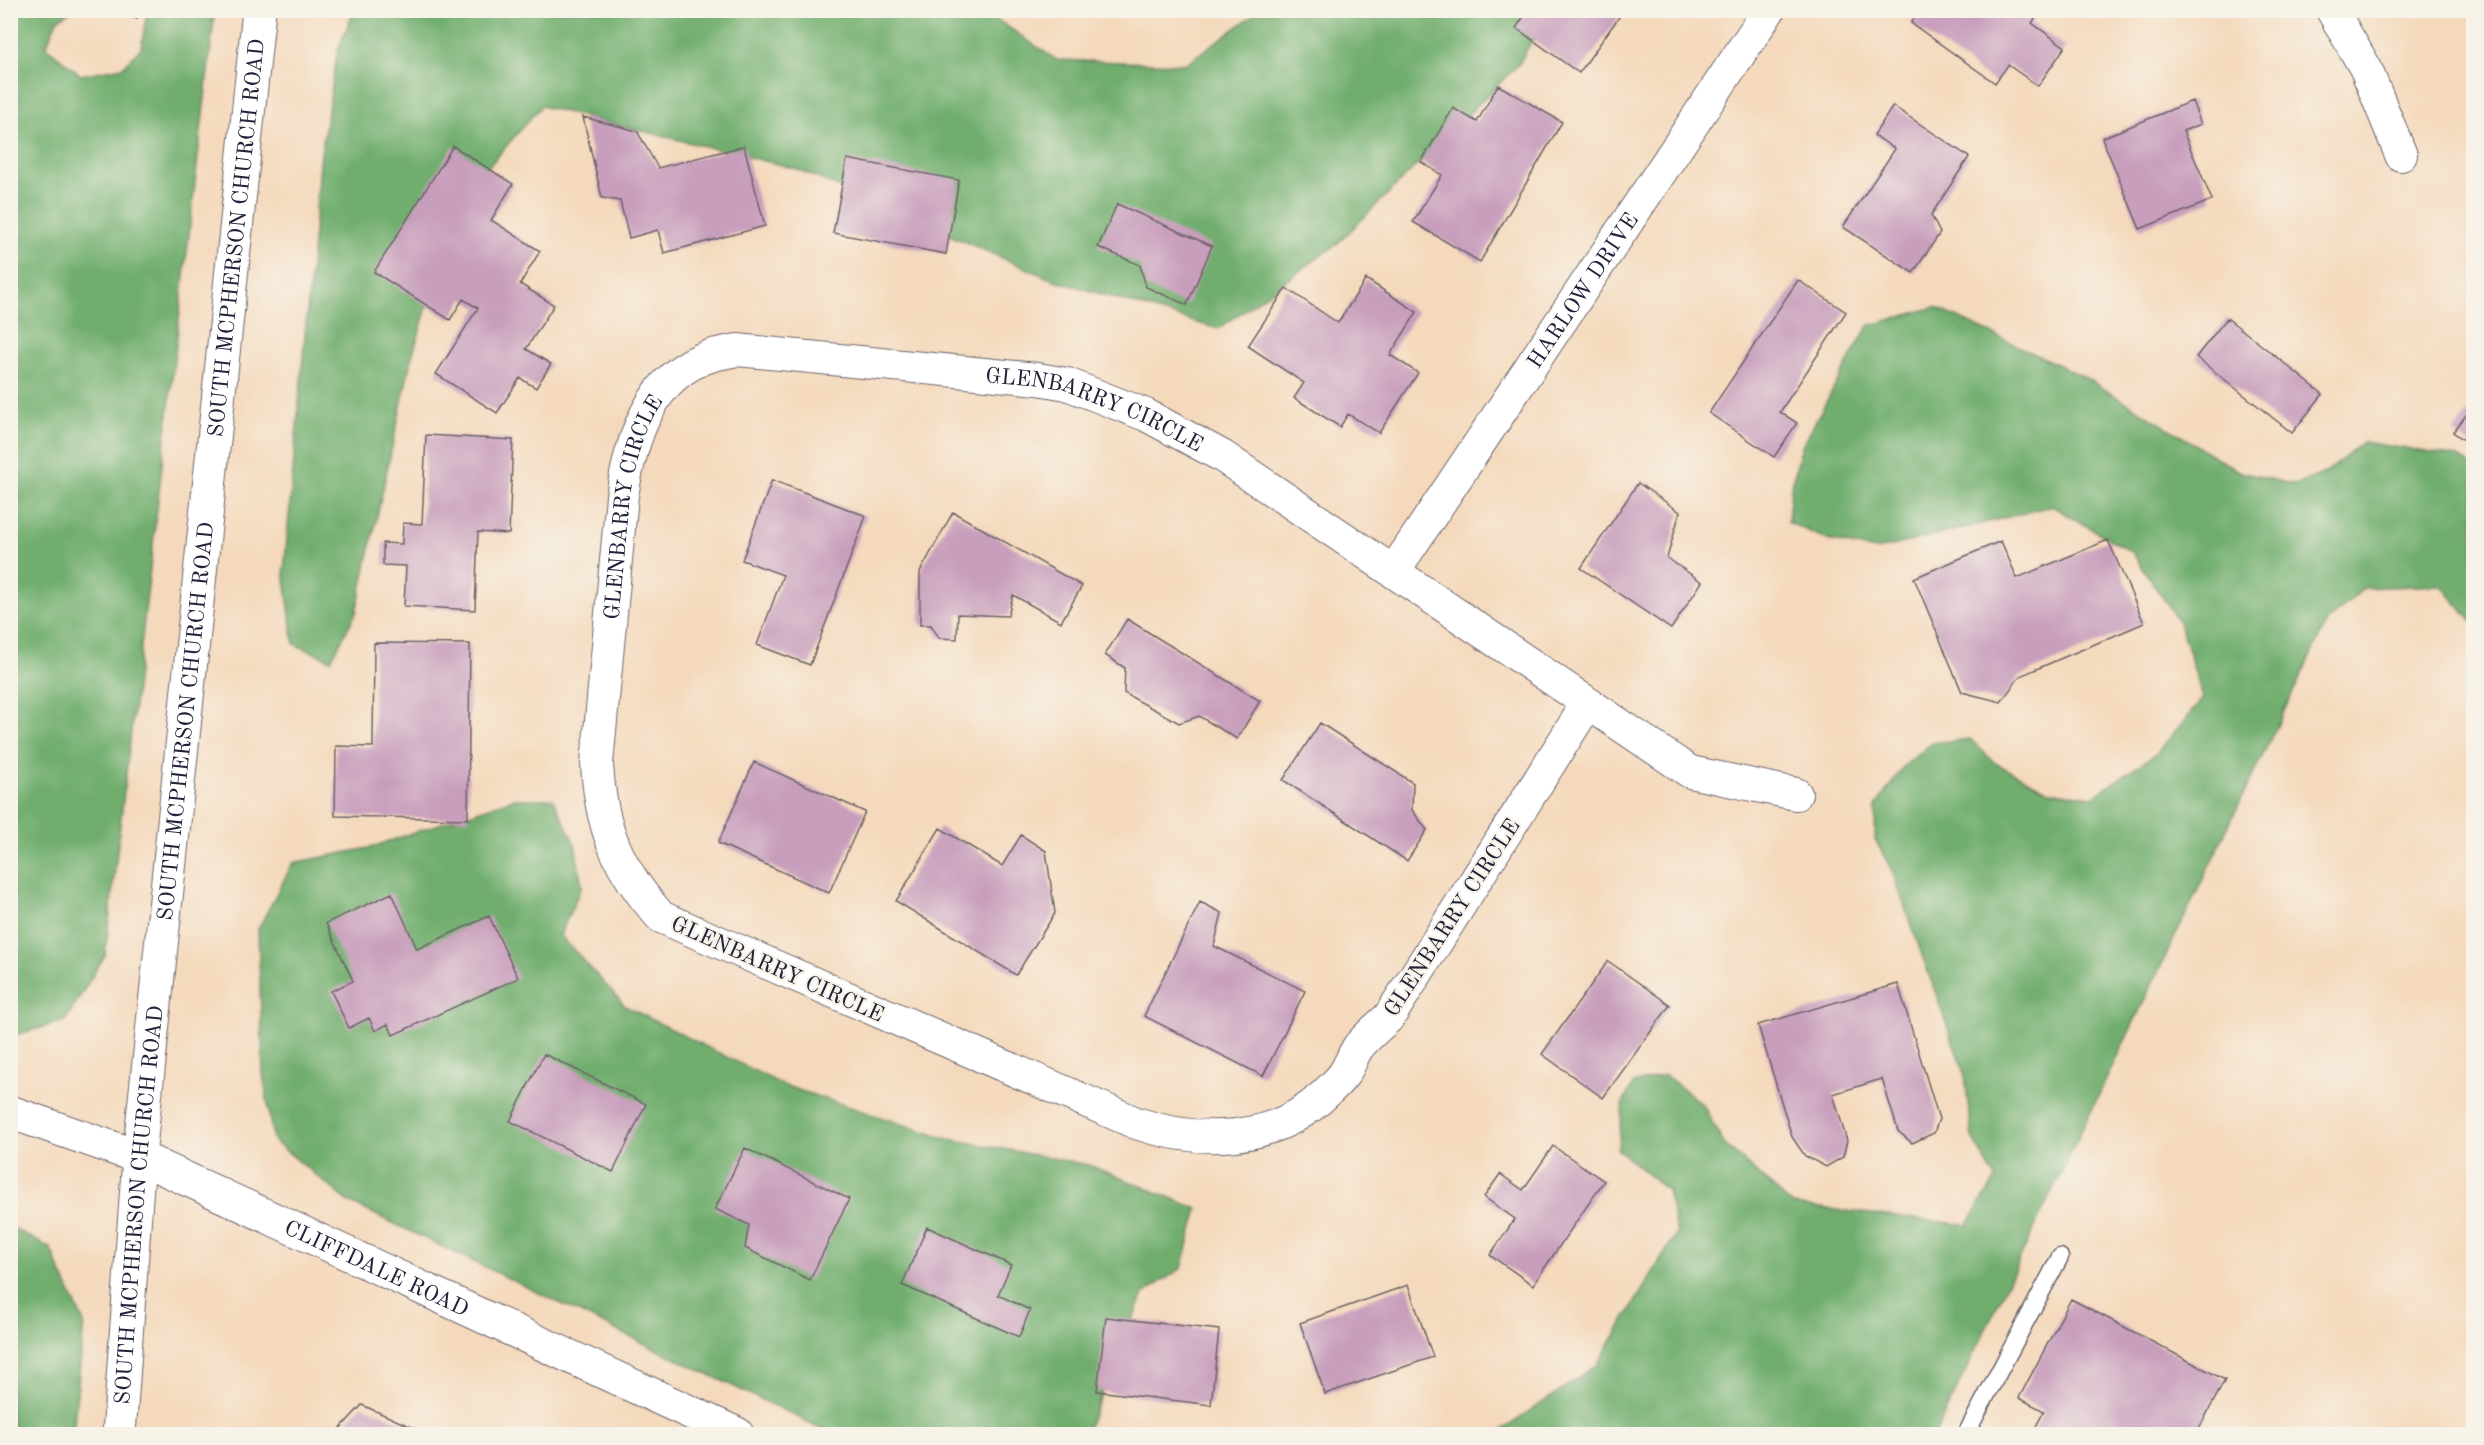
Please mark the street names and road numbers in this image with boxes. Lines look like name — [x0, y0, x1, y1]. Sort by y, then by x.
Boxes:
street label: SOUTH MCPHERSON CHURCH ROAD — [205, 38, 269, 438]
street label: HARLOW DRIVE — [1524, 209, 1643, 373]
street label: GLENBARRY CIRCLE — [984, 365, 1206, 457]
street label: GLENBARRY CIRCLE — [601, 391, 667, 621]
street label: SOUTH MCPHERSON CHURCH ROAD — [155, 521, 218, 922]
street label: GLENBARRY CIRCLE — [1381, 816, 1525, 1021]
street label: GLENBARRY CIRCLE — [667, 913, 887, 1027]
street label: SOUTH MCPHERSON CHURCH ROAD — [112, 1004, 168, 1405]
street label: CLIFFDALE ROAD — [281, 1217, 472, 1321]

